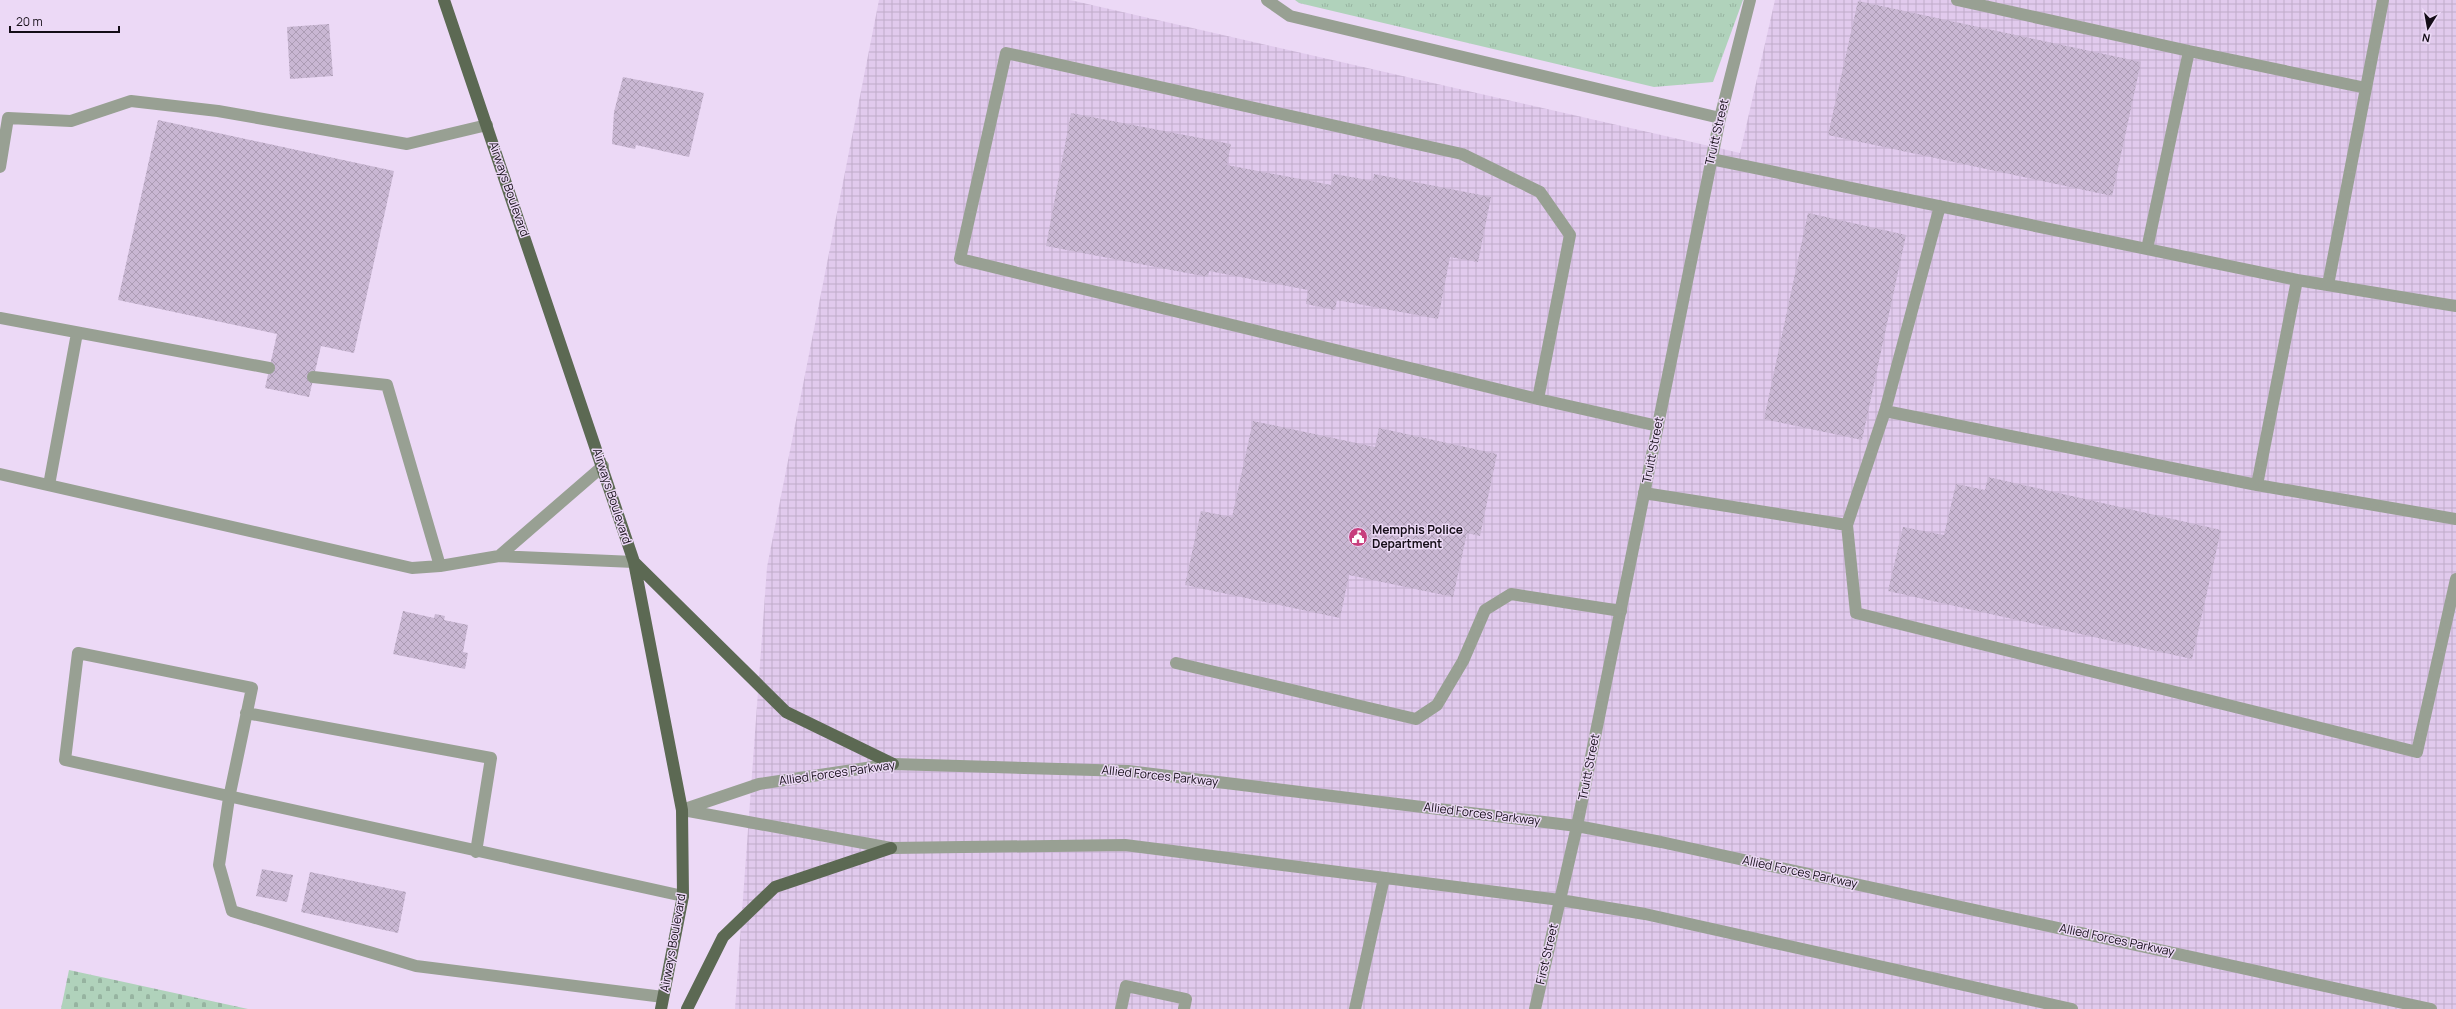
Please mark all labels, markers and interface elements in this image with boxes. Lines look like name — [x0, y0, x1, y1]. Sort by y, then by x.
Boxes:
scale bar — [10, 8, 119, 34]
north arrow — [2408, 8, 2448, 48]
text: 20 m — [16, 13, 43, 30]
text: N — [2421, 30, 2431, 46]
street label: Truitt Street — [1701, 97, 1732, 167]
street label: Airways Boulevard — [485, 139, 534, 239]
street label: Truitt Street — [1638, 415, 1667, 485]
street label: Airways Boulevard — [589, 446, 636, 546]
place label: Memphis Police Department — [1372, 521, 1463, 552]
public building icon: Memphis Police Department — [1347, 526, 1369, 548]
street label: Truitt Street — [1574, 732, 1603, 802]
street label: Allied Forces Parkway — [778, 756, 897, 789]
street label: Allied Forces Parkway — [1101, 761, 1220, 790]
street label: Allied Forces Parkway — [1423, 798, 1542, 829]
street label: Allied Forces Parkway — [1741, 851, 1860, 892]
street label: Airways Boulevard — [655, 892, 690, 994]
street label: Allied Forces Parkway — [2058, 919, 2177, 960]
street label: First Street — [1531, 922, 1562, 986]

